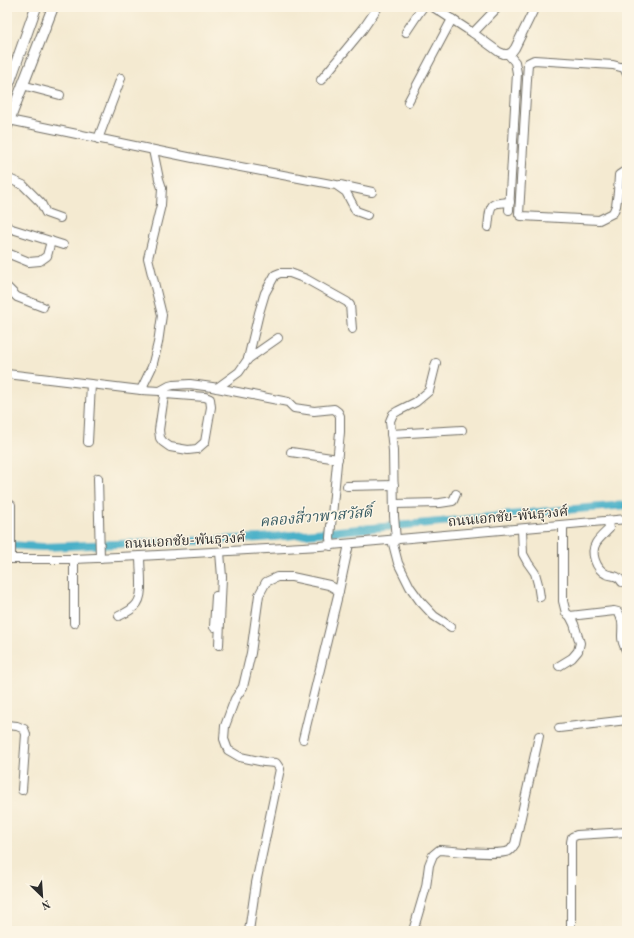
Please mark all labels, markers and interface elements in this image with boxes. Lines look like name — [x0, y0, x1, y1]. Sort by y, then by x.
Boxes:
water label: คลองสี่วาพาสวัสดิ์ — [259, 500, 378, 530]
street label: ถนนเอกชัย-พันธุวงศ์ — [447, 502, 569, 530]
street label: ถนนเอกชัย-พันธุวงศ์ — [124, 528, 246, 552]
north arrow — [22, 876, 62, 916]
text: N — [39, 897, 52, 911]

